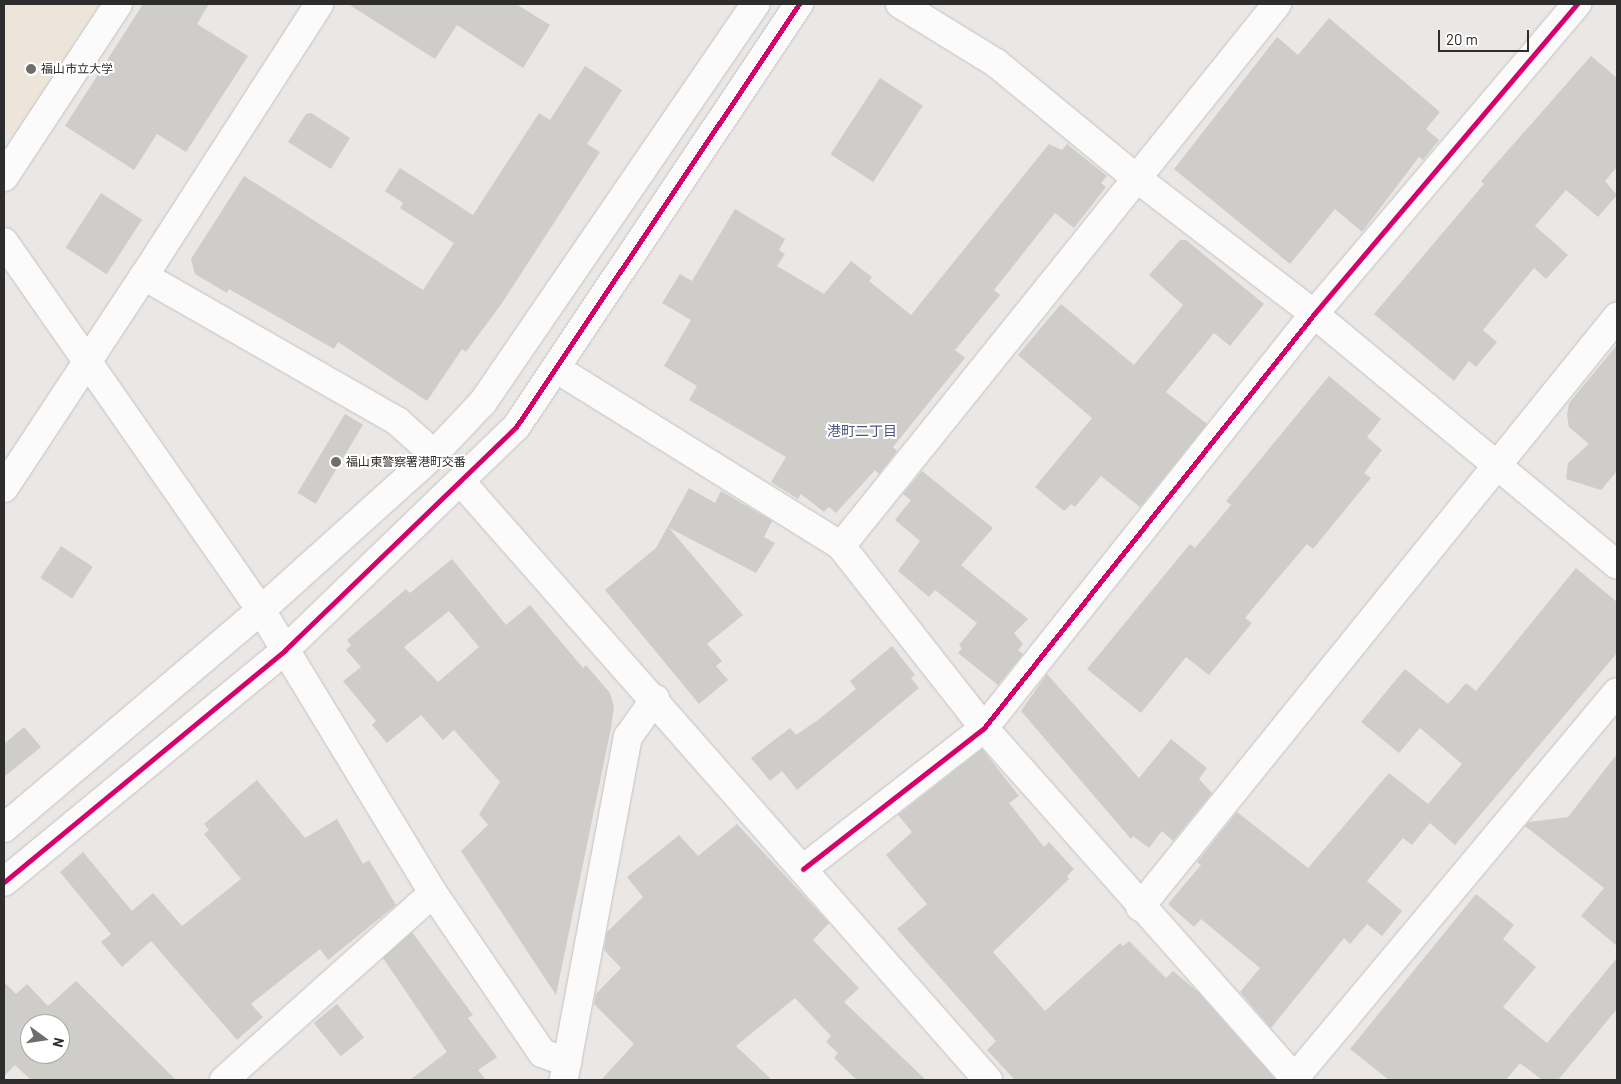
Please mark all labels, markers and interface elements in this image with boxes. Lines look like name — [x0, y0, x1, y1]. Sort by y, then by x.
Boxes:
scale bar — [1441, 20, 1532, 52]
text: 20 m — [1446, 30, 1478, 48]
place label: 福山市立大学 — [41, 62, 113, 76]
marker: 福山市立大学 — [25, 63, 37, 75]
district label: 港町二丁目 — [827, 423, 897, 439]
place label: 福山東警察署港町交番 — [346, 455, 466, 469]
marker: 福山東警察署港町交番 — [330, 456, 342, 468]
north arrow — [20, 1014, 70, 1064]
text: N — [50, 1036, 68, 1049]

